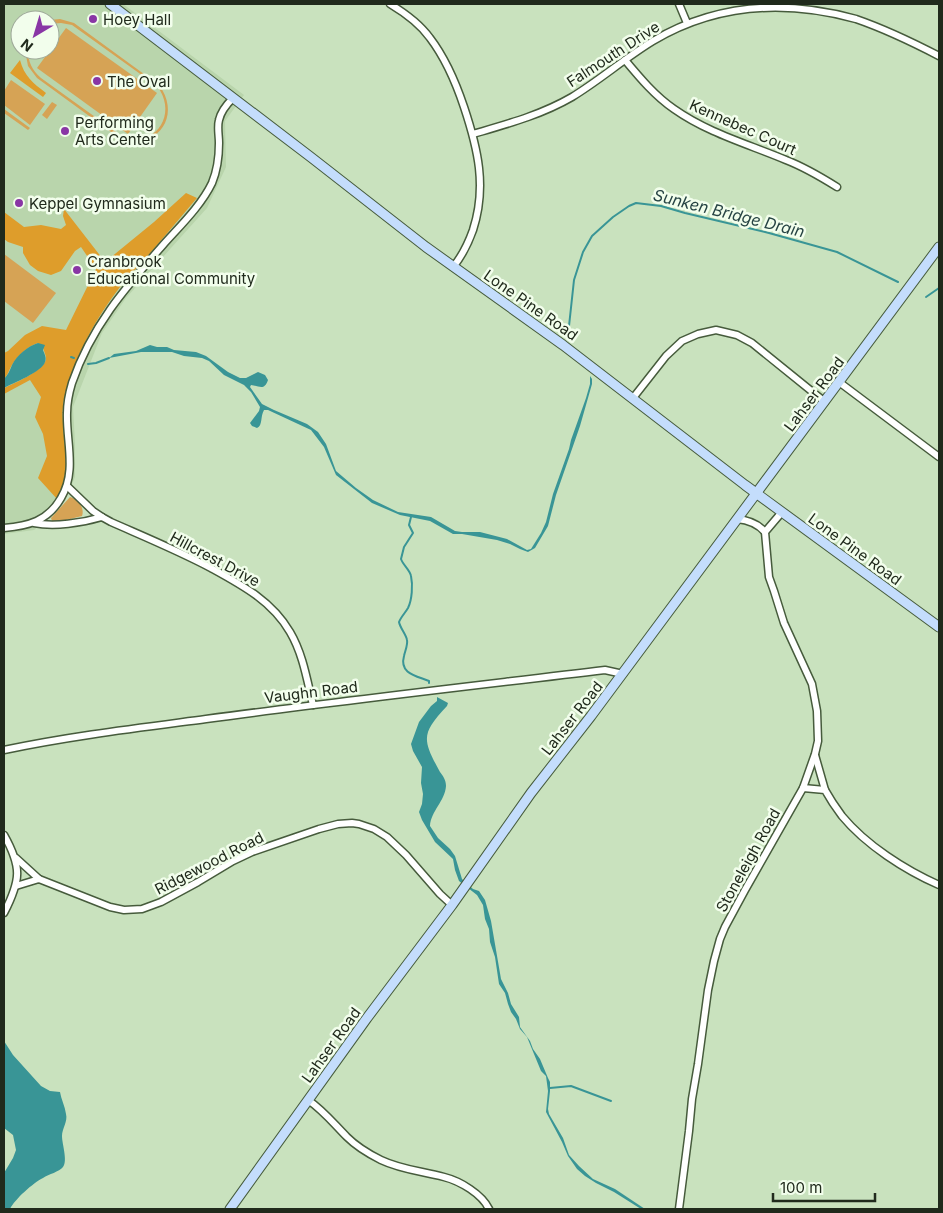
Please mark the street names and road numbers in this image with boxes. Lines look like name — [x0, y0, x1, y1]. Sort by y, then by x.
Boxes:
street label: Falmouth Drive — [563, 17, 663, 91]
street label: Kennebec Court — [687, 95, 799, 159]
street label: Lone Pine Road — [480, 266, 582, 344]
street label: Lahser Road — [780, 353, 848, 435]
street label: Lone Pine Road — [805, 509, 905, 589]
street label: Hillcrest Drive — [167, 527, 263, 591]
street label: Vaughn Road — [263, 677, 359, 707]
street label: Lahser Road — [537, 677, 607, 759]
street label: Stoneleigh Road — [712, 805, 784, 915]
street label: Ridgewood Road — [151, 827, 267, 899]
street label: Lahser Road — [297, 1004, 365, 1086]

